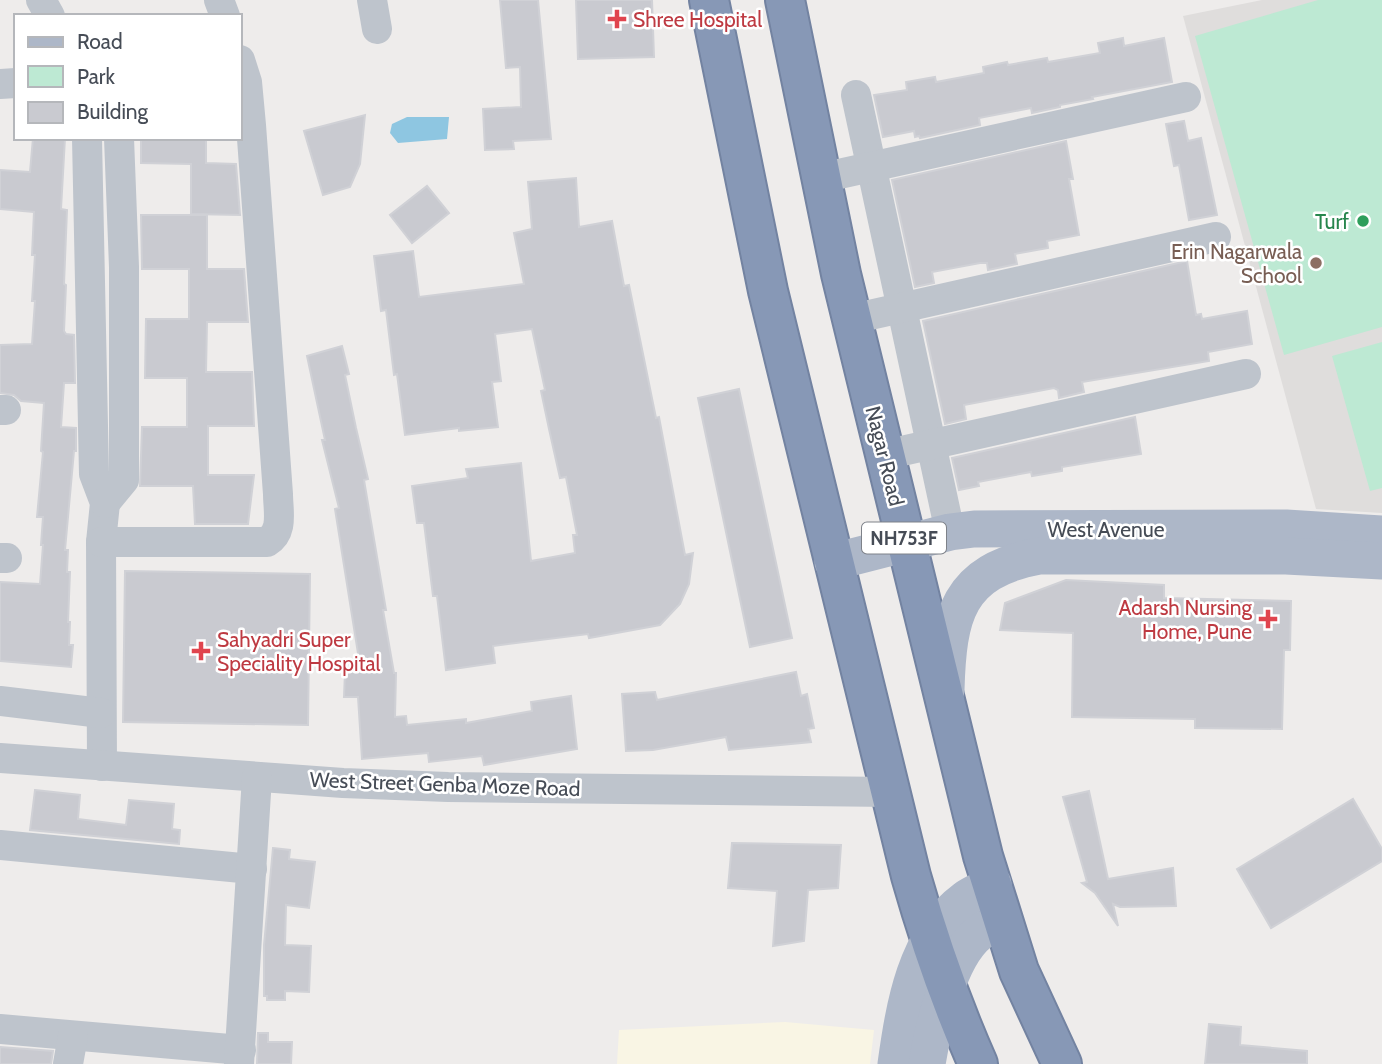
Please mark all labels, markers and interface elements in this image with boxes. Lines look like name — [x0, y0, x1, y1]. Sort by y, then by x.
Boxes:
place label: Shree Hospital — [633, 7, 762, 32]
marker: Shree Hospital — [607, 9, 627, 29]
legend — [14, 14, 242, 140]
text: Road — [77, 29, 123, 54]
text: Park — [77, 64, 115, 89]
text: Building — [77, 99, 149, 124]
place label: Turf — [1315, 209, 1349, 234]
marker: Turf — [1355, 213, 1371, 229]
place label: Erin Nagarwala School — [1171, 239, 1302, 288]
marker: Erin Nagarwala School — [1308, 255, 1324, 271]
street label: Nagar Road — [861, 403, 909, 509]
street label: West Avenue — [1048, 517, 1165, 542]
road number: NH753F — [862, 523, 946, 554]
place label: Adarsh Nursing Home, Pune — [1119, 595, 1253, 644]
marker: Adarsh Nursing Home, Pune — [1258, 609, 1278, 629]
place label: Sahyadri Super Speciality Hospital — [217, 627, 381, 676]
marker: Sahyadri Super Speciality Hospital — [191, 641, 211, 661]
street label: West Street Genba Moze Road — [309, 767, 581, 801]

